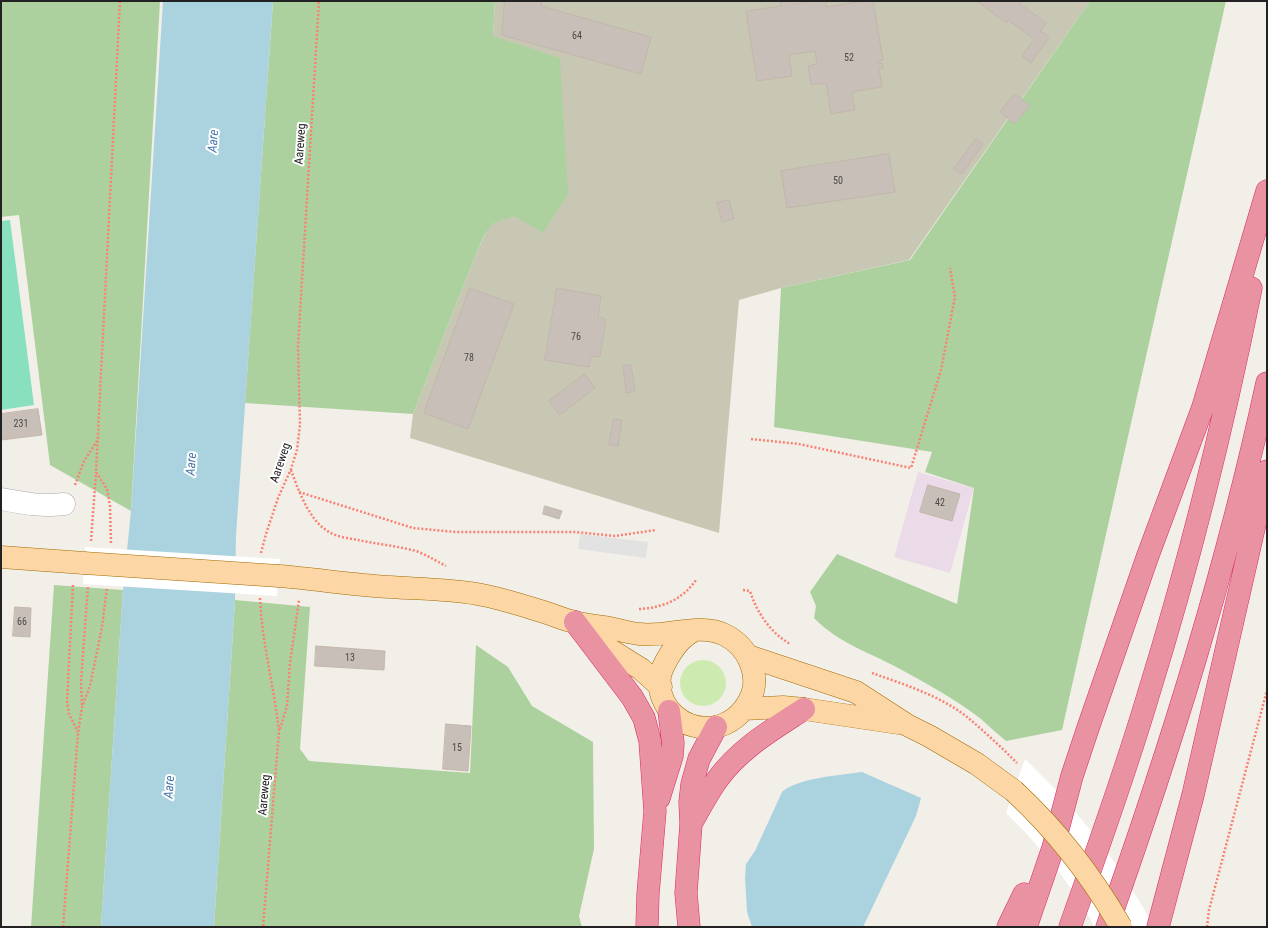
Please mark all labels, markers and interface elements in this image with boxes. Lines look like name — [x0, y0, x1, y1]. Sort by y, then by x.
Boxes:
house number: 64 — [572, 30, 582, 42]
house number: 52 — [844, 52, 854, 64]
street label: Aareweg — [292, 123, 310, 165]
water label: Aare — [205, 129, 223, 153]
house number: 50 — [833, 175, 843, 187]
house number: 76 — [571, 331, 581, 343]
house number: 78 — [464, 352, 474, 364]
house number: 231 — [14, 418, 28, 430]
street label: Aareweg — [267, 441, 295, 485]
water label: Aare — [183, 452, 201, 476]
house number: 42 — [935, 497, 945, 509]
house number: 66 — [17, 616, 27, 628]
house number: 13 — [345, 652, 355, 664]
house number: 15 — [452, 742, 462, 754]
street label: Aareweg — [256, 774, 274, 816]
water label: Aare — [161, 775, 179, 799]

